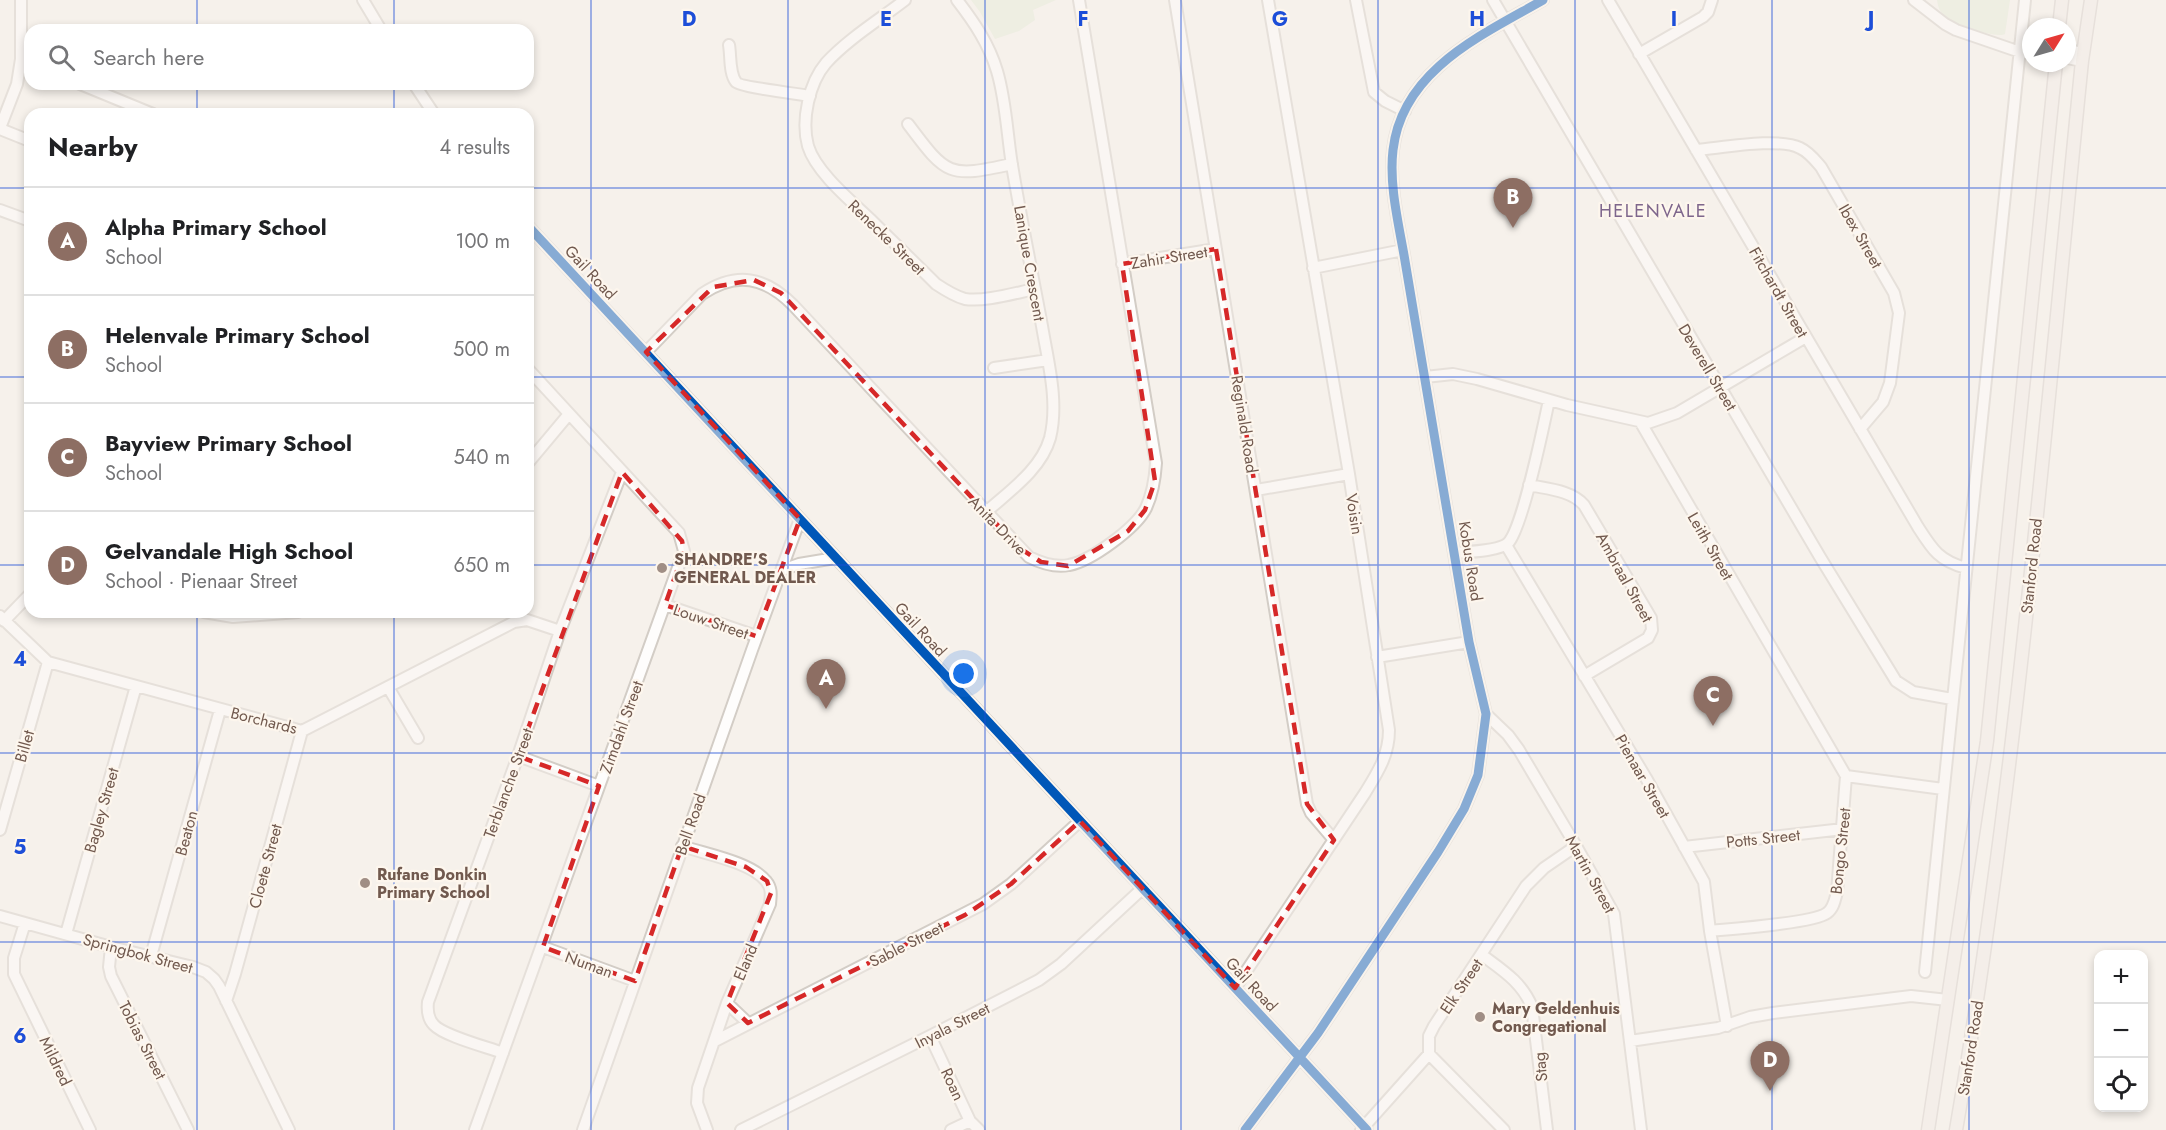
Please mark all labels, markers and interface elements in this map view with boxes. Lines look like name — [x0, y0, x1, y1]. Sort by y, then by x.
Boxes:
text: D — [682, 5, 696, 34]
text: E — [880, 5, 892, 34]
text: F — [1077, 5, 1089, 34]
text: G — [1272, 5, 1288, 34]
text: H — [1469, 5, 1485, 34]
text: I — [1671, 5, 1677, 34]
text: J — [1864, 5, 1874, 34]
north arrow — [2022, 18, 2076, 72]
search box — [24, 24, 534, 90]
icon: search — [45, 41, 78, 74]
text: Search here — [93, 41, 204, 73]
text: Nearby — [48, 128, 137, 166]
text: 4 results — [439, 133, 510, 162]
pin: B — [1494, 178, 1532, 228]
street label: Renecke Street — [843, 195, 931, 280]
district label: HELENVALE — [1599, 198, 1707, 224]
street label: Ibex Street — [1833, 200, 1888, 273]
street label: Lanique Crescent — [1008, 203, 1051, 323]
text: Alpha Primary School — [105, 211, 327, 243]
text: A — [60, 227, 75, 256]
text: 100 m — [455, 227, 510, 256]
street label: Gail Road — [559, 240, 622, 305]
street label: Zahir Street — [1129, 240, 1209, 275]
text: School — [105, 243, 162, 272]
street label: Fitchardt Street — [1743, 243, 1814, 342]
text: Helenvale Primary School — [105, 319, 370, 351]
street label: Deverell Street — [1673, 319, 1743, 415]
text: B — [61, 335, 74, 364]
text: 500 m — [453, 335, 510, 364]
text: School — [105, 351, 162, 380]
street label: Reginald Road — [1225, 374, 1264, 475]
text: Bayview Primary School — [105, 427, 352, 459]
text: C — [60, 443, 75, 472]
text: 540 m — [453, 443, 510, 472]
text: School — [105, 459, 162, 488]
street label: Anita Drive — [963, 490, 1032, 560]
street label: Voisin — [1340, 492, 1369, 536]
street label: Leith Street — [1682, 508, 1739, 585]
street label: Stanford Road — [2015, 517, 2048, 615]
street label: Kobus Road — [1453, 519, 1488, 603]
street label: Ambraal Street — [1590, 528, 1659, 627]
text: Gelvandale High School — [105, 535, 353, 567]
place label: SHANDRE'S GENERAL DEALER — [674, 548, 817, 589]
text: D — [60, 551, 75, 580]
text: 650 m — [454, 551, 510, 580]
marker: SHANDRE'S GENERAL DEALER — [655, 561, 669, 575]
text: School · Pienaar Street — [105, 567, 297, 596]
street label: Gail Road — [889, 597, 952, 662]
street label: Louw Street — [670, 598, 752, 645]
text: 4 — [13, 645, 27, 674]
your location — [949, 659, 978, 688]
pin: A — [806, 660, 846, 709]
pin: C — [1694, 676, 1732, 726]
street label: Zimdahl Street — [594, 677, 649, 777]
street label: Borchards — [228, 701, 300, 740]
street label: Terblanche Street — [478, 725, 539, 841]
street label: Billet — [9, 727, 40, 765]
street label: Pienaar Street — [1609, 730, 1676, 823]
street label: Bagley Street — [78, 765, 125, 855]
street label: Bell Road — [669, 790, 712, 858]
street label: Bongo Street — [1825, 806, 1856, 895]
street label: Beaton — [169, 808, 204, 858]
street label: Cloete Street — [243, 821, 288, 911]
street label: Potts Street — [1725, 823, 1801, 854]
street label: Martin Street — [1560, 831, 1621, 917]
text: 5 — [14, 833, 27, 862]
place label: Rufane Donkin Primary School — [377, 863, 490, 904]
marker: Rufane Donkin Primary School — [358, 876, 372, 890]
street label: Sable Street — [865, 916, 947, 973]
street label: Springbok Street — [80, 928, 196, 979]
street label: Eland — [728, 940, 763, 984]
street label: Numan — [562, 945, 616, 984]
map controls — [2094, 950, 2148, 1112]
button: + — [2094, 950, 2148, 1004]
street label: Gail Road — [1220, 952, 1283, 1017]
street label: Elk Street — [1434, 954, 1489, 1019]
street label: Tobias Street — [113, 997, 172, 1083]
street label: Inyala Street — [911, 997, 994, 1054]
place label: Mary Geldenhuis Congregational — [1492, 997, 1620, 1038]
street label: Stanford Road — [1952, 999, 1989, 1097]
button: − — [2094, 1004, 2148, 1058]
marker: Mary Geldenhuis Congregational — [1473, 1010, 1487, 1024]
text: 6 — [13, 1022, 27, 1051]
street label: Mildred — [34, 1033, 77, 1090]
pin: D — [1750, 1042, 1790, 1091]
street label: Stag — [1528, 1051, 1553, 1083]
button: locate — [2094, 1058, 2148, 1112]
street label: Roan — [935, 1064, 970, 1104]

